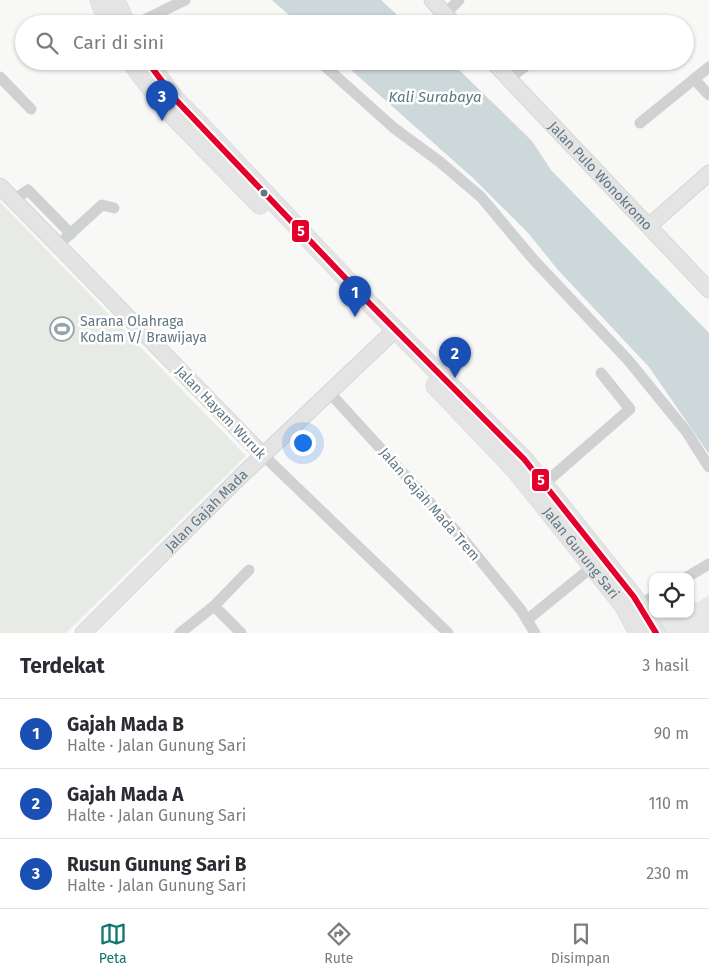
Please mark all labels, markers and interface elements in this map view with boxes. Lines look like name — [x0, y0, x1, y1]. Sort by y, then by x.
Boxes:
search box — [15, 15, 694, 70]
icon: search — [33, 29, 61, 57]
text: Cari di sini — [73, 31, 164, 54]
pin: 3 — [146, 80, 178, 121]
water label: Kali Surabaya — [389, 88, 481, 106]
street label: Jalan Pulo Wonokromo — [545, 118, 656, 234]
unlabelled marker — [259, 188, 269, 198]
line badge: 5 — [291, 219, 310, 243]
text: 5 — [297, 223, 305, 240]
pin: 1 — [339, 276, 371, 317]
place label: Sarana Olahraga Kodam V/ Brawijaya — [80, 313, 207, 346]
sports icon: Sarana Olahraga Kodam V/ Brawijaya — [49, 316, 75, 342]
pin: 2 — [439, 337, 471, 378]
street label: Jalan Hayam Wuruk — [172, 362, 270, 463]
your location — [290, 430, 316, 456]
street label: Jalan Gajah Mada Trem — [376, 444, 484, 565]
street label: Jalan Gajah Mada — [162, 466, 252, 555]
line badge: 5 — [531, 468, 550, 492]
text: 5 — [537, 472, 545, 489]
street label: Jalan Gunung Sari — [539, 504, 623, 602]
map controls — [649, 573, 694, 618]
button: locate — [649, 573, 694, 618]
text: Terdekat — [20, 653, 105, 679]
text: 3 hasil — [642, 656, 689, 675]
text: Gajah Mada B — [67, 713, 184, 736]
text: 1 — [32, 724, 40, 743]
text: 90 m — [654, 724, 689, 743]
text: Halte · Jalan Gunung Sari — [67, 736, 246, 755]
text: Gajah Mada A — [67, 783, 184, 806]
text: 2 — [32, 794, 40, 813]
text: 110 m — [648, 794, 689, 813]
text: Halte · Jalan Gunung Sari — [67, 806, 246, 825]
text: Rusun Gunung Sari B — [67, 853, 246, 876]
text: 3 — [32, 864, 40, 883]
text: 230 m — [646, 864, 689, 883]
text: Halte · Jalan Gunung Sari — [67, 876, 246, 895]
tab: Peta — [99, 920, 127, 967]
tab: Rute — [324, 920, 353, 967]
tab: Disimpan — [551, 920, 610, 967]

